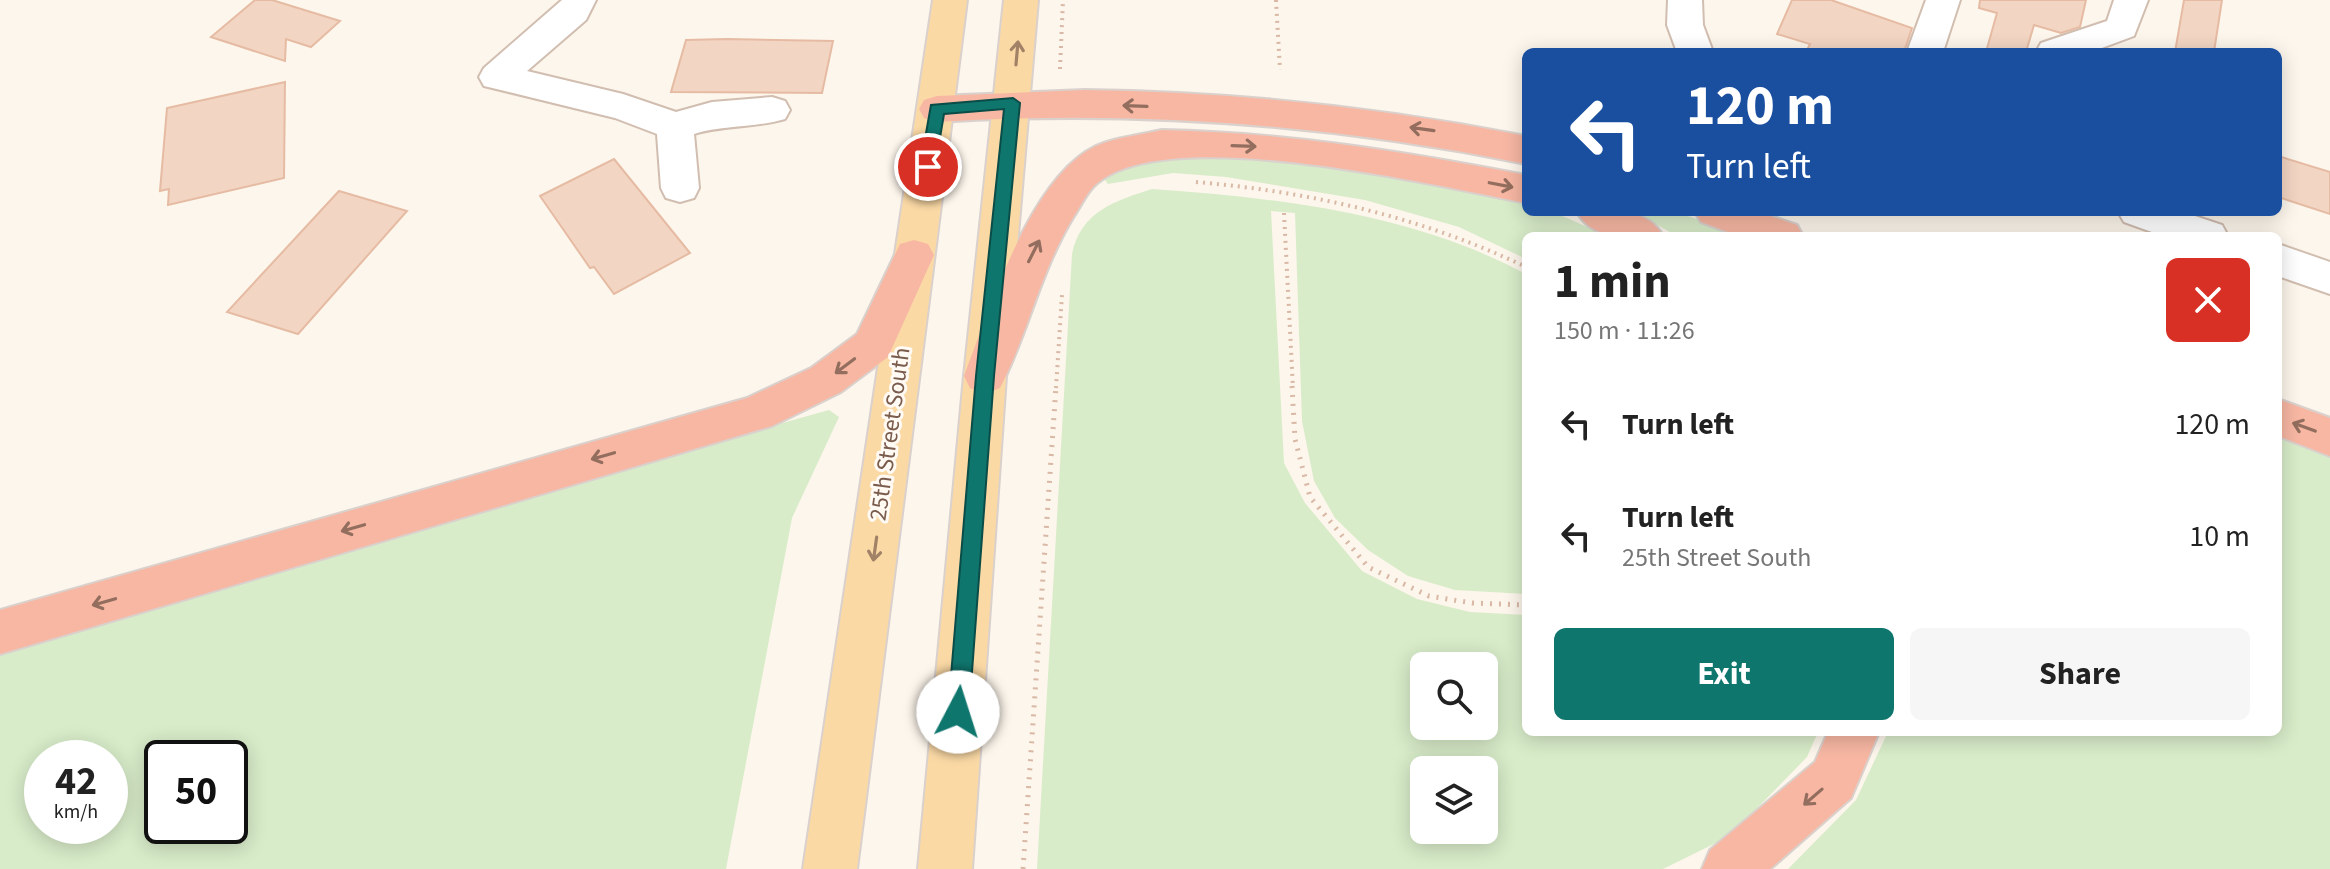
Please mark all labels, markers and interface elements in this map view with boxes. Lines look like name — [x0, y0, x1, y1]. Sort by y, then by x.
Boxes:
one-way arrow — [1010, 40, 1025, 67]
text: 120 m — [1686, 67, 1834, 146]
icon: left — [1554, 80, 1658, 184]
one-way arrow — [1122, 98, 1149, 113]
one-way arrow — [1410, 121, 1435, 136]
pin — [894, 133, 962, 201]
one-way arrow — [1230, 138, 1257, 153]
text: Turn left — [1686, 141, 1811, 192]
icon: arrive — [906, 145, 950, 189]
one-way arrow — [1487, 178, 1513, 193]
one-way arrow — [1027, 240, 1042, 264]
text: 1 min — [1554, 248, 1671, 316]
button: close — [2166, 258, 2250, 342]
text: 150 m · 11:26 — [1554, 312, 1695, 349]
street label: 25th Street South — [861, 345, 919, 523]
one-way arrow — [835, 357, 856, 374]
icon: left — [1554, 402, 1598, 446]
text: Turn left — [1622, 403, 1734, 446]
text: 120 m — [2174, 403, 2250, 446]
one-way arrow — [2292, 419, 2317, 433]
one-way arrow — [591, 449, 617, 464]
text: Turn left — [1622, 496, 1734, 539]
icon: left — [1554, 514, 1598, 558]
text: 10 m — [2189, 515, 2250, 558]
one-way arrow — [341, 521, 367, 536]
one-way arrow — [867, 535, 882, 562]
text: 25th Street South — [1622, 539, 1811, 576]
one-way arrow — [92, 596, 117, 610]
button: Exit — [1554, 628, 1894, 720]
button: Share — [1910, 628, 2250, 720]
map controls — [1410, 652, 1498, 844]
button: search — [1410, 652, 1498, 740]
position arrow — [916, 670, 1000, 754]
speed limit sign: 50 — [144, 740, 248, 844]
text: 42 — [55, 753, 97, 810]
button: layers — [1410, 756, 1498, 844]
one-way arrow — [1804, 787, 1824, 805]
text: km/h — [54, 798, 98, 826]

